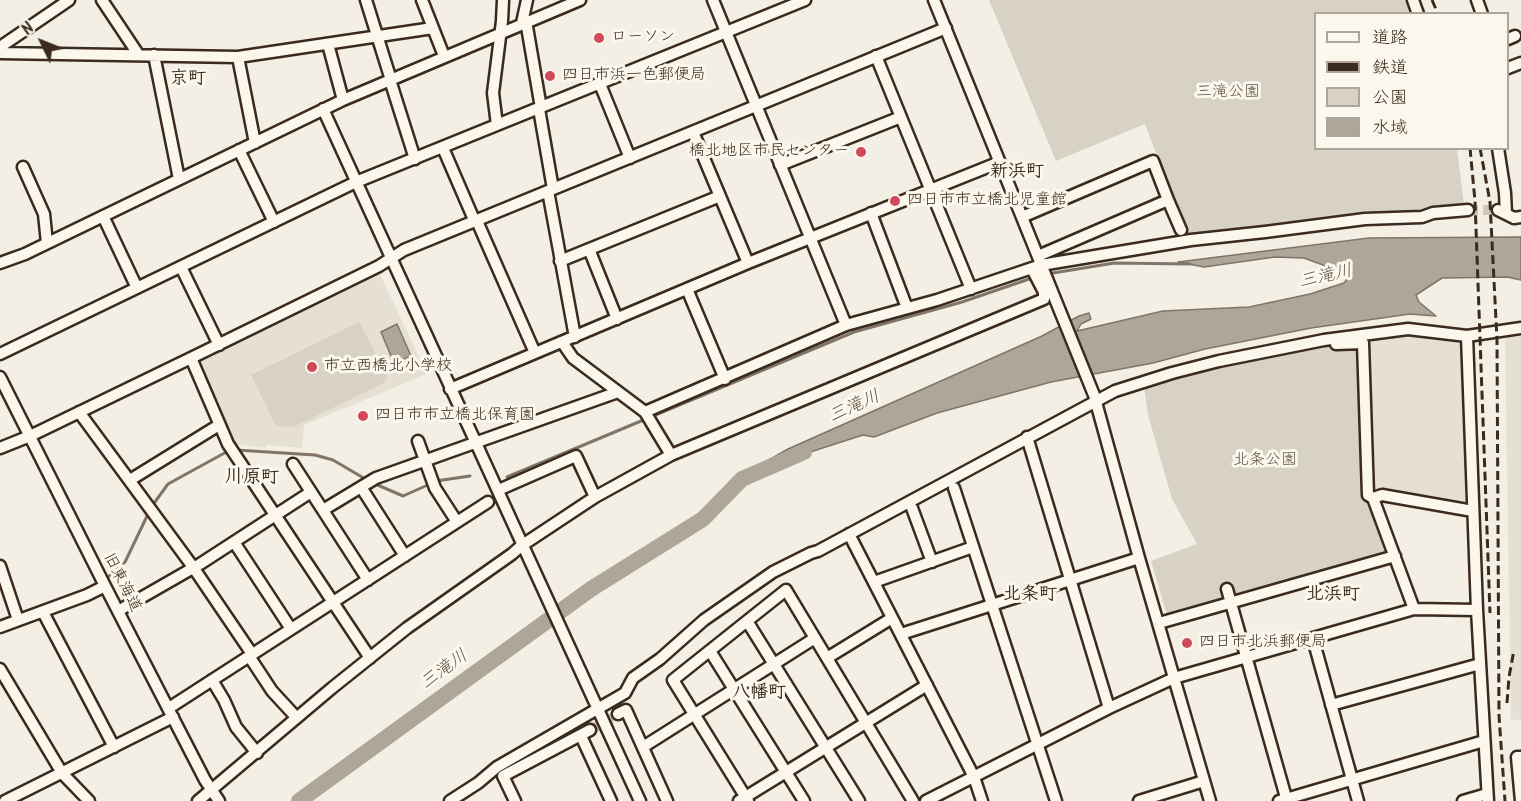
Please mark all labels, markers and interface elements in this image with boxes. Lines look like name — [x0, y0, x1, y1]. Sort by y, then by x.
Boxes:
north arrow — [12, 12, 72, 72]
legend — [1314, 12, 1509, 150]
text: N — [16, 17, 41, 42]
text: 道路 — [1372, 24, 1408, 53]
place label: ローソン — [611, 28, 675, 48]
marker: ローソン — [592, 31, 606, 45]
text: 鉄道 — [1372, 54, 1408, 83]
place label: 四日市浜一色郵便局 — [562, 66, 706, 86]
district label: 京町 — [170, 69, 206, 91]
marker: 四日市浜一色郵便局 — [543, 69, 557, 83]
park label: 三滝公園 — [1196, 83, 1260, 103]
text: 公園 — [1372, 84, 1408, 113]
text: 水域 — [1372, 114, 1408, 143]
place label: 橋北地区市民センター — [689, 142, 849, 162]
marker: 橋北地区市民センター — [854, 145, 868, 159]
district label: 新浜町 — [990, 162, 1044, 184]
place label: 四日市市立橋北児童館 — [907, 191, 1067, 211]
marker: 四日市市立橋北児童館 — [888, 194, 902, 208]
water label: 三滝川 — [1297, 261, 1355, 295]
place label: 市立西橋北小学校 — [324, 357, 452, 377]
marker: 市立西橋北小学校 — [305, 360, 319, 374]
water label: 三滝川 — [826, 387, 884, 429]
place label: 四日市市立橋北保育園 — [375, 406, 535, 426]
marker: 四日市市立橋北保育園 — [356, 409, 370, 423]
park label: 北条公園 — [1233, 451, 1297, 471]
district label: 川原町 — [225, 468, 279, 490]
street label: 旧東海道 — [98, 550, 144, 616]
district label: 北条町 — [1003, 585, 1057, 607]
district label: 北浜町 — [1306, 585, 1360, 607]
place label: 四日市北浜郵便局 — [1199, 633, 1327, 653]
marker: 四日市北浜郵便局 — [1180, 636, 1194, 650]
water label: 三滝川 — [417, 646, 473, 696]
district label: 八幡町 — [732, 683, 786, 705]

